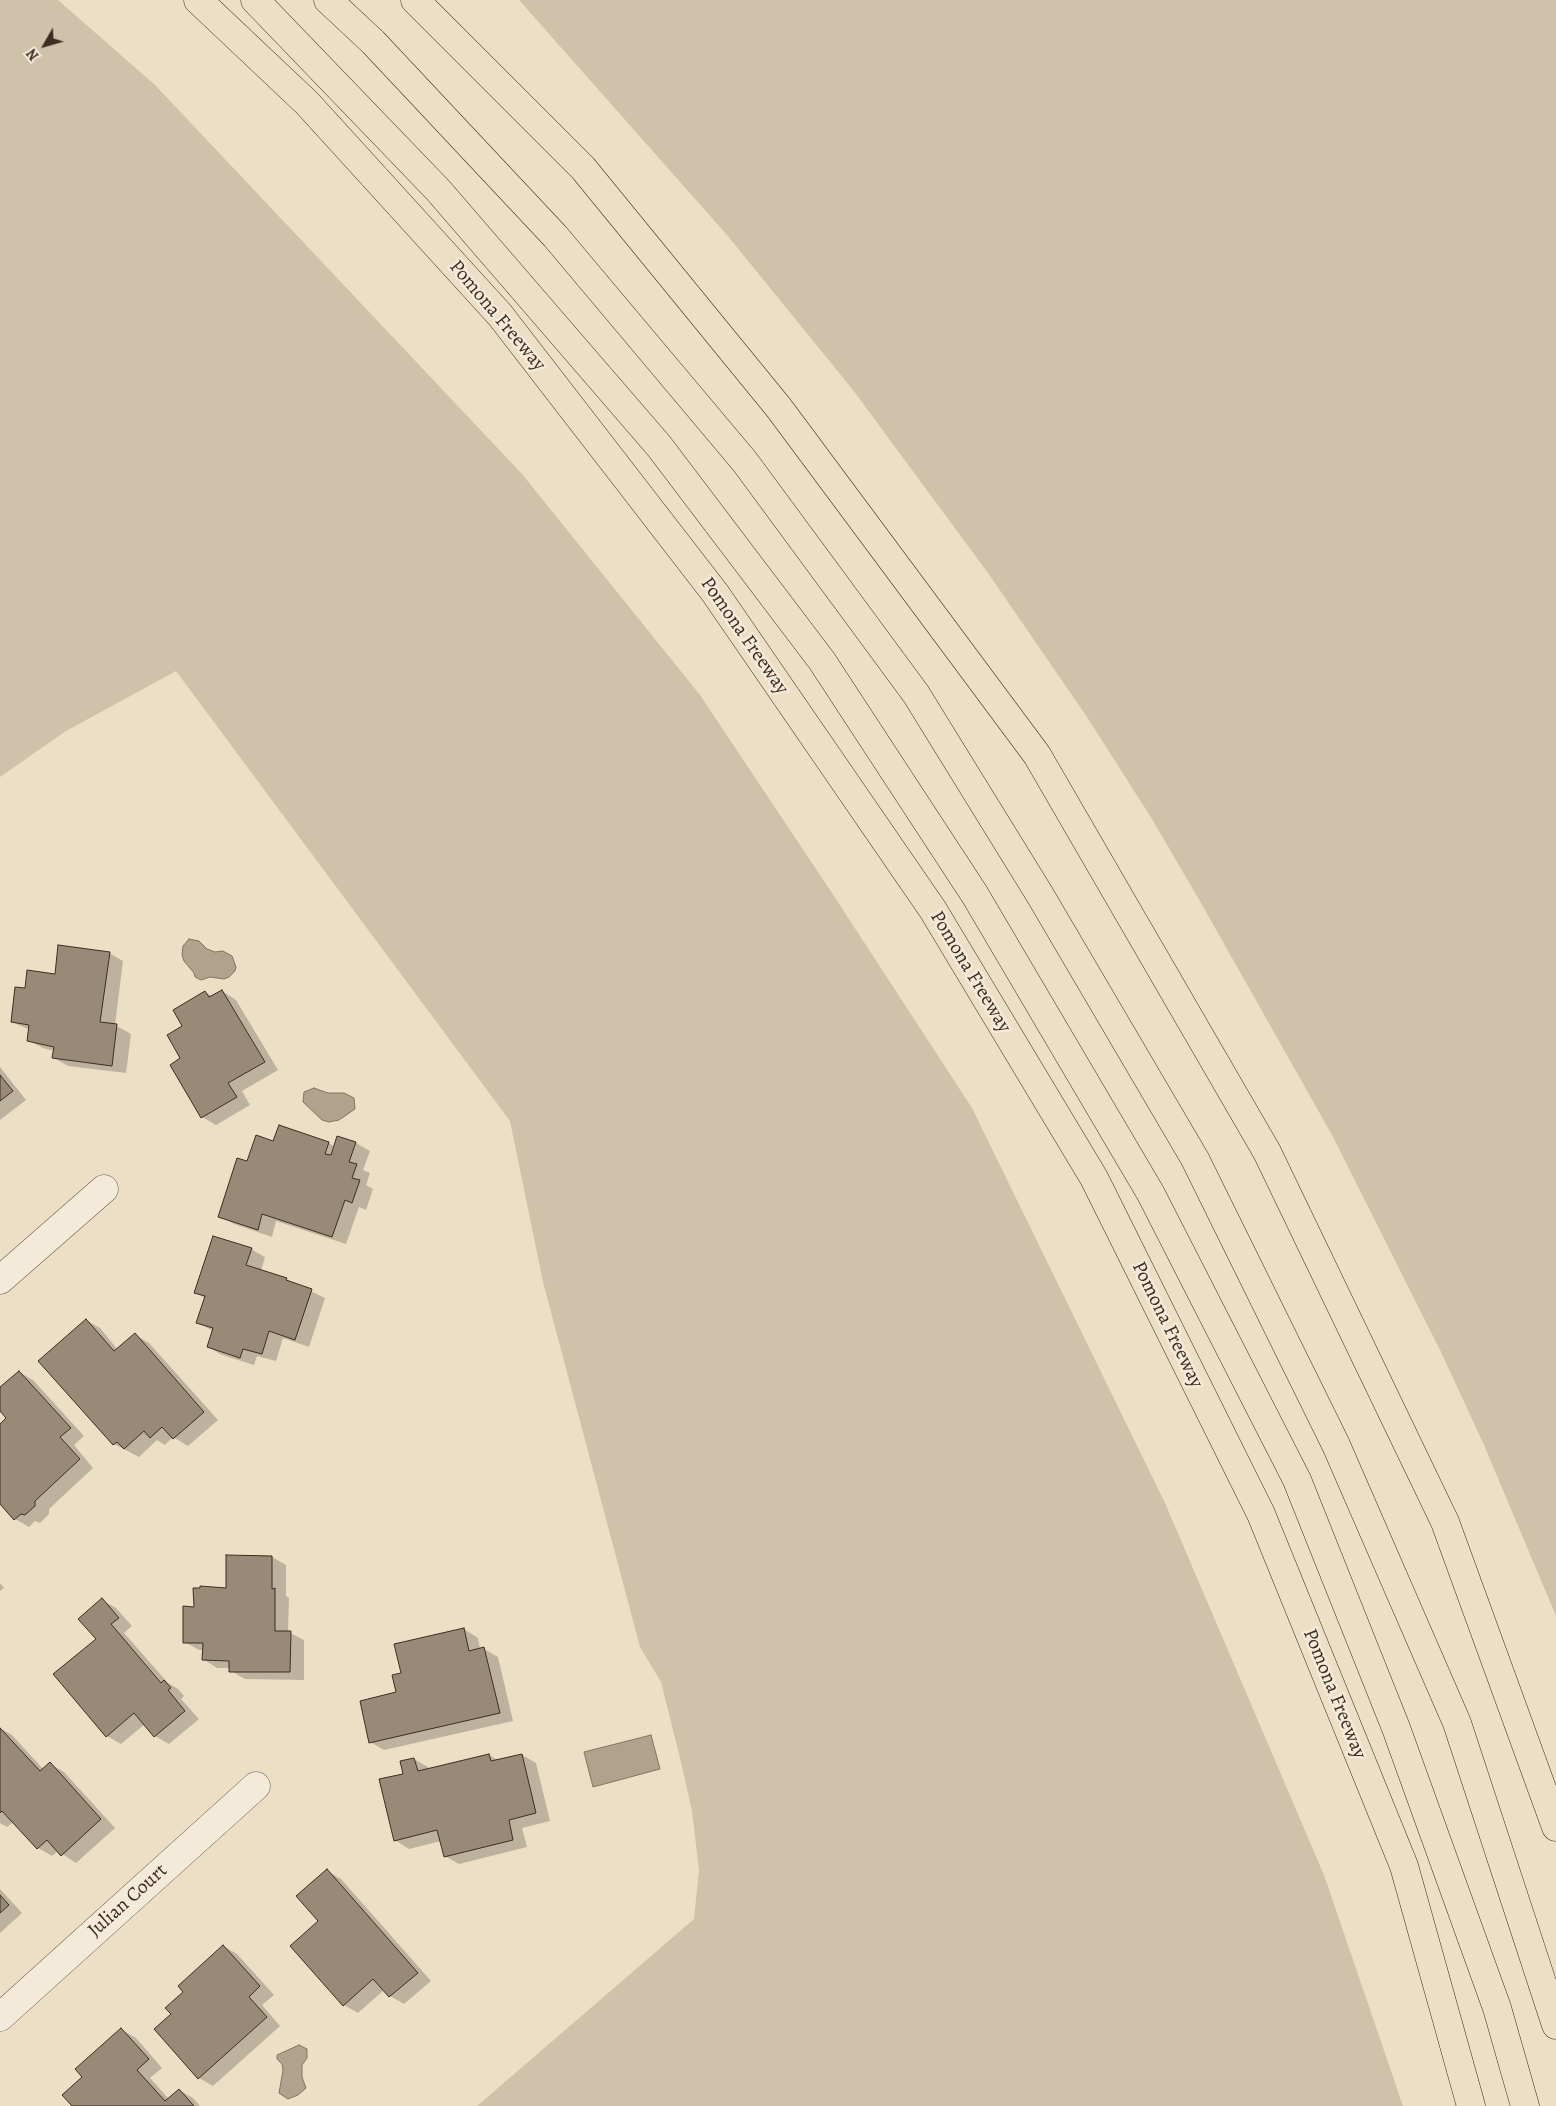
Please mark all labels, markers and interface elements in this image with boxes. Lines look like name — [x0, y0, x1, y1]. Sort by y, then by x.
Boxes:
north arrow — [20, 20, 70, 70]
text: N — [22, 45, 43, 64]
street label: Pomona Freeway — [444, 256, 550, 376]
street label: Pomona Freeway — [695, 573, 793, 699]
street label: Pomona Freeway — [924, 907, 1016, 1037]
street label: Pomona Freeway — [1126, 1258, 1208, 1392]
street label: Pomona Freeway — [1297, 1626, 1371, 1762]
street label: Julian Court — [83, 1859, 173, 1943]

